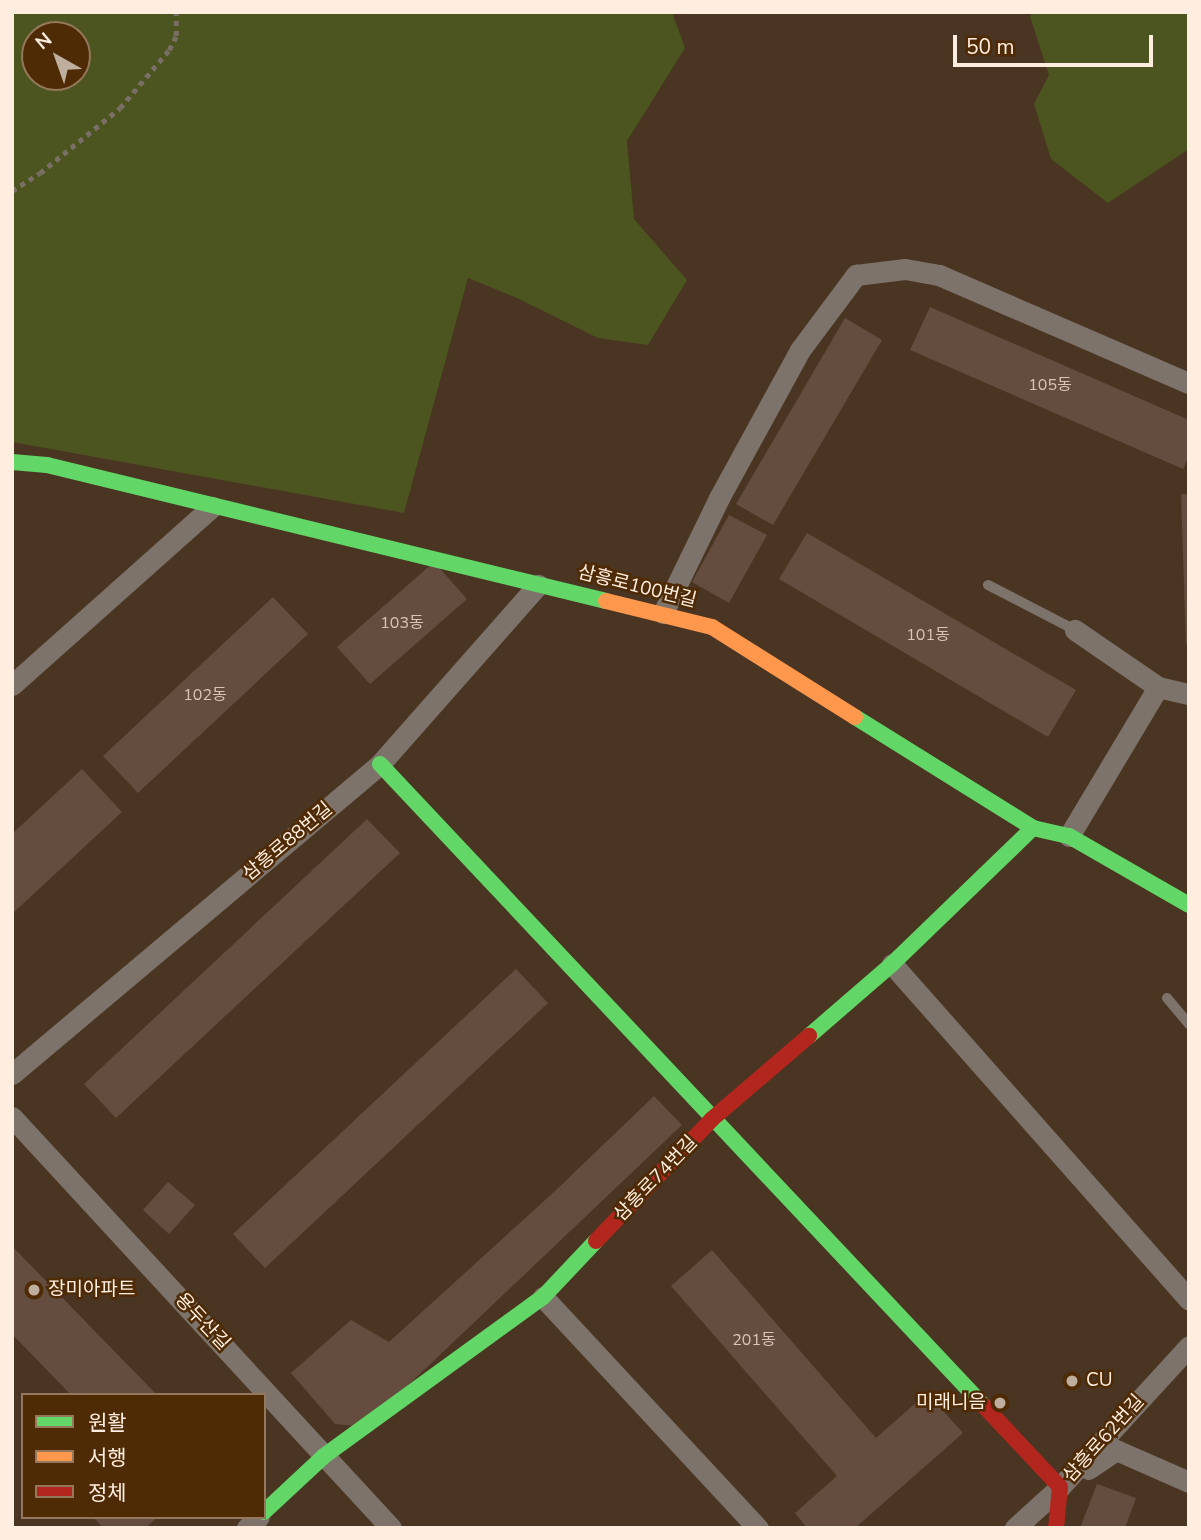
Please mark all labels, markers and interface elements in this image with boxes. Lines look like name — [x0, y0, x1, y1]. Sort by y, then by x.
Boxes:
north arrow — [21, 21, 91, 91]
scale bar — [956, 21, 1156, 65]
text: N — [30, 27, 58, 56]
text: 50 m — [966, 33, 1015, 61]
house number: 105동 — [1028, 375, 1072, 395]
street label: 삼흥로100번길 — [575, 561, 699, 613]
house number: 103동 — [380, 613, 424, 633]
house number: 101동 — [906, 625, 950, 645]
house number: 102동 — [183, 685, 227, 705]
street label: 삼흥로88번길 — [238, 798, 338, 886]
street label: 삼흥로74번길 — [610, 1131, 702, 1227]
place label: 장미아파트 — [48, 1279, 135, 1301]
marker: 장미아파트 — [26, 1282, 42, 1298]
street label: 용두산길 — [170, 1289, 234, 1355]
house number: 201동 — [732, 1330, 776, 1350]
place label: CU — [1086, 1370, 1113, 1392]
marker: CU — [1064, 1373, 1080, 1389]
street label: 삼흥로62번길 — [1059, 1390, 1149, 1488]
place label: 미래니음 — [916, 1392, 986, 1414]
legend — [21, 1393, 266, 1519]
marker: 미래니음 — [992, 1395, 1008, 1411]
text: 원활 — [88, 1409, 127, 1437]
text: 서행 — [88, 1444, 127, 1472]
text: 정체 — [88, 1479, 127, 1507]

